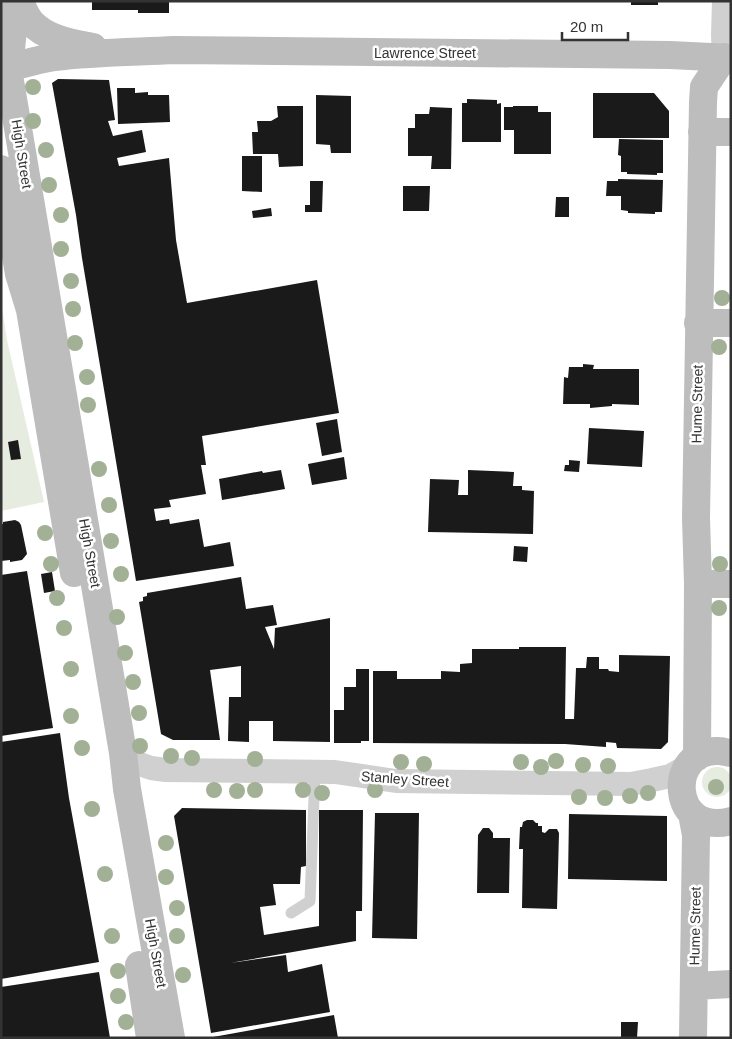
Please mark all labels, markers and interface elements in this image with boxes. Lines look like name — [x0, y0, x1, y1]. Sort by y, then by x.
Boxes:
scale bar — [562, 10, 628, 42]
text: 20 m — [570, 18, 603, 35]
street label: Lawrence Street — [374, 45, 476, 61]
street label: High Street — [9, 118, 35, 190]
street label: Hume Street — [688, 364, 706, 443]
street label: High Street — [76, 517, 104, 589]
street label: Stanley Street — [361, 768, 450, 790]
street label: Hume Street — [686, 886, 704, 965]
street label: High Street — [142, 917, 170, 989]

